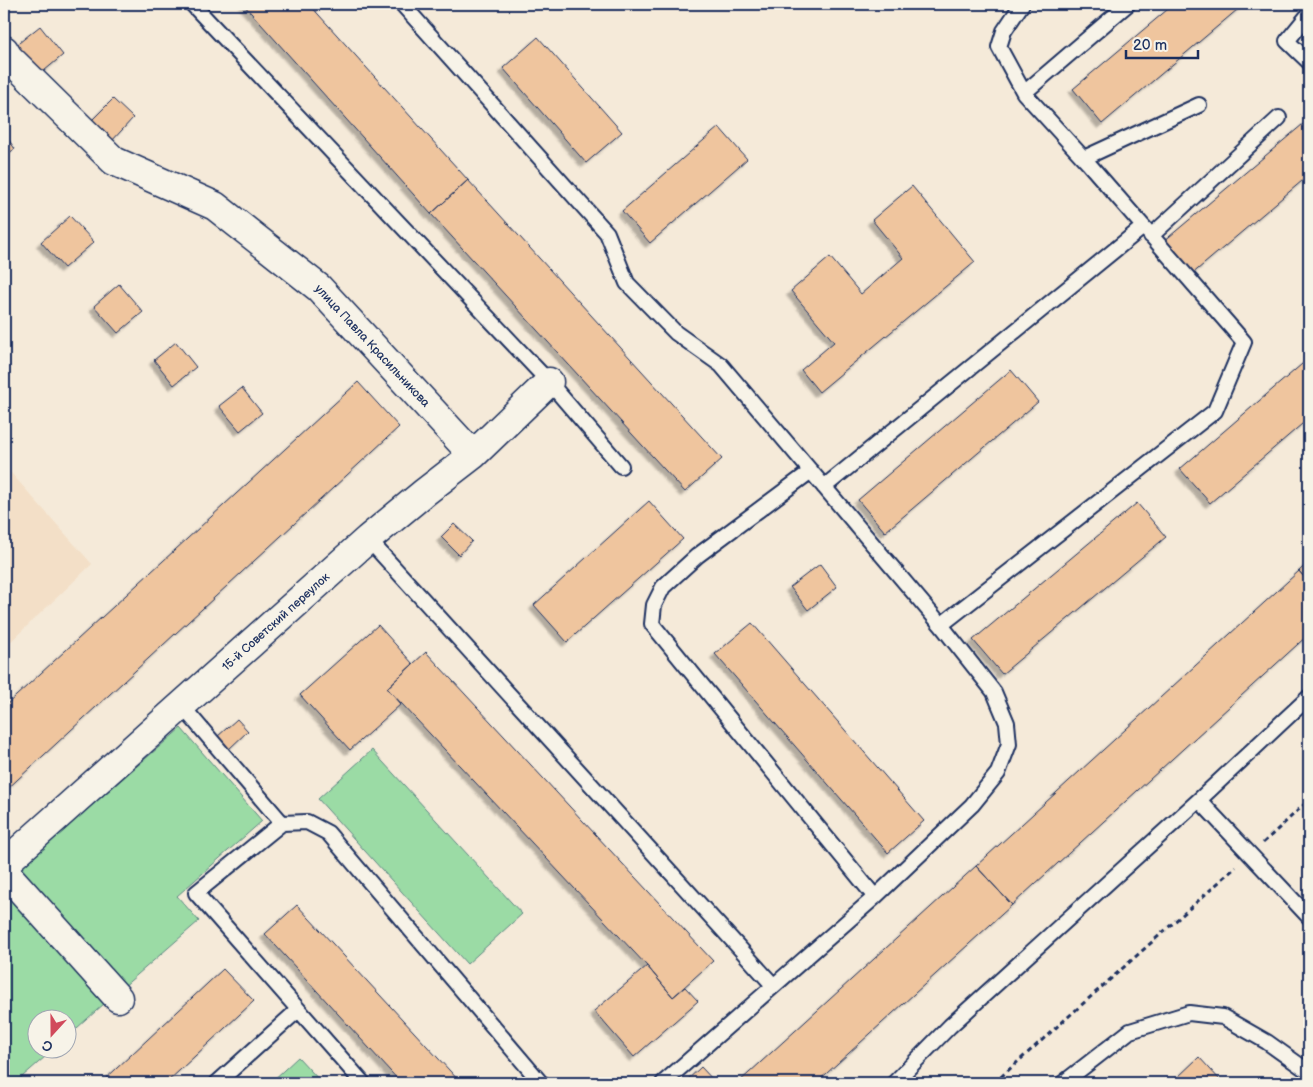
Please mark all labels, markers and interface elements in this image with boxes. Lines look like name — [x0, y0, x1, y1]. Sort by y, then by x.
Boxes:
scale bar — [1126, 28, 1198, 60]
text: 20 m — [1133, 36, 1167, 55]
street label: улица Павла Красильникова — [311, 282, 433, 410]
street label: 15-й Советский переулок — [219, 569, 333, 674]
north arrow — [28, 1010, 78, 1060]
text: С — [40, 1036, 55, 1055]

